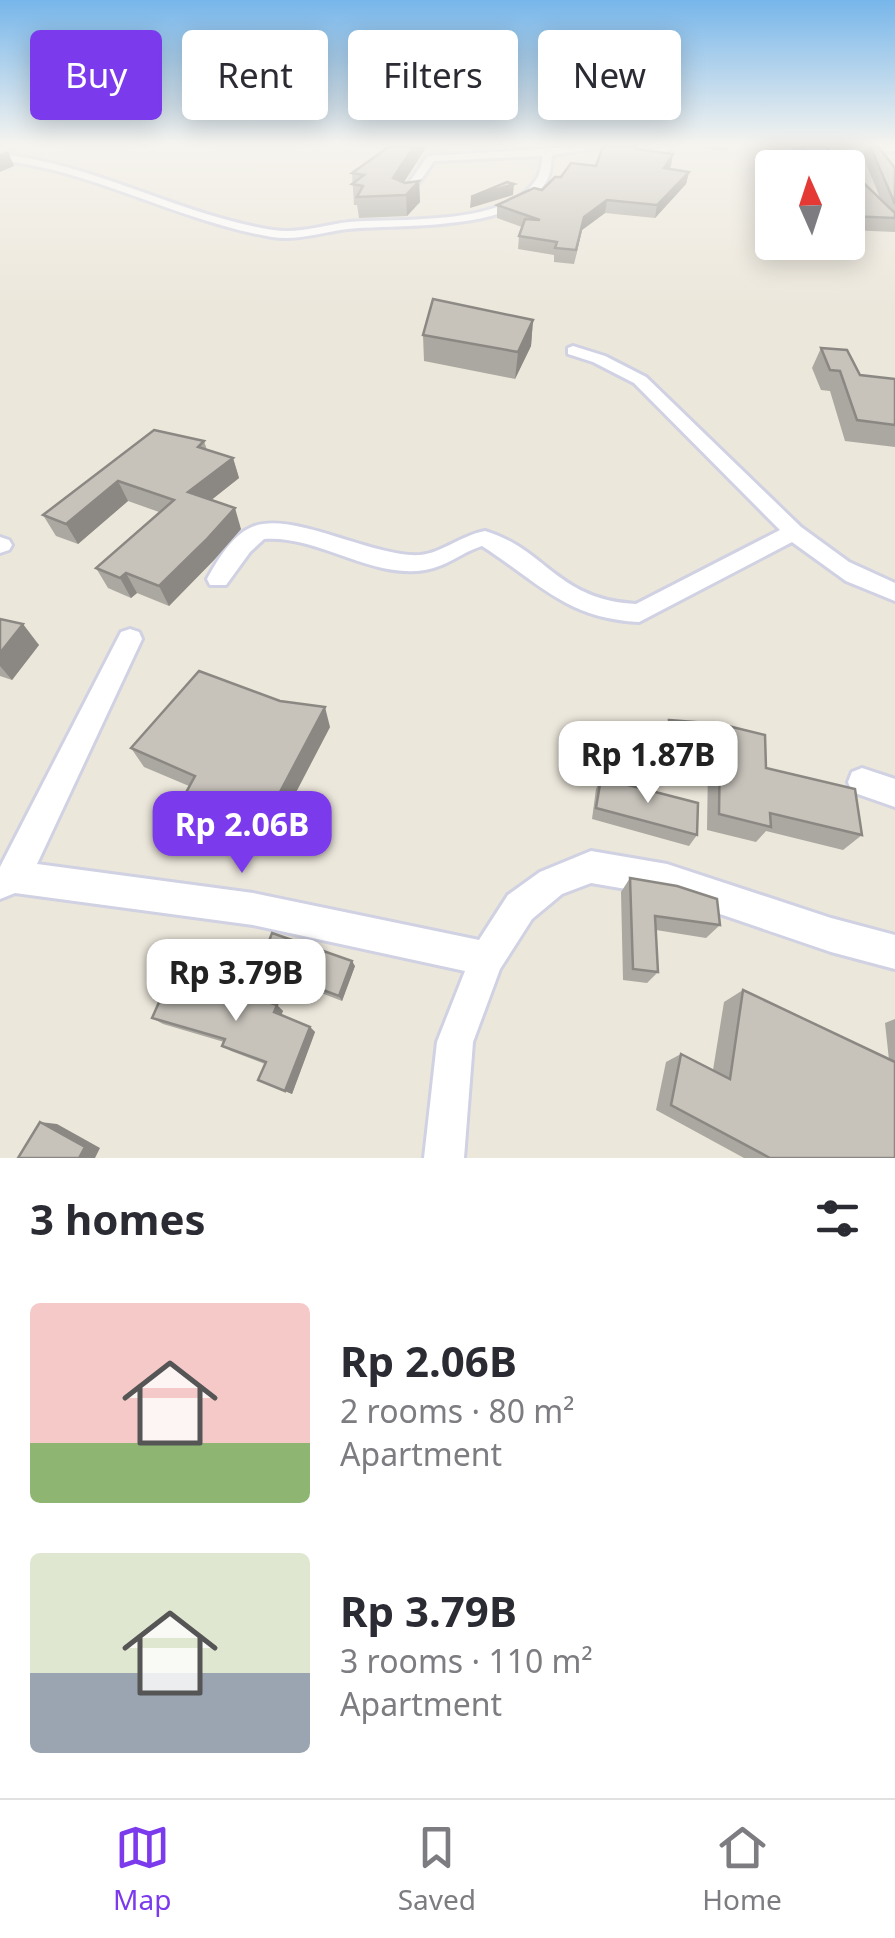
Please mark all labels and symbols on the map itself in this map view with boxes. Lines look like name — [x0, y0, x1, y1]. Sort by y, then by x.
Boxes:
north arrow — [755, 150, 865, 260]
pin: Rp 1.87B — [545, 721, 751, 806]
pin: Rp 2.06B — [139, 791, 345, 876]
pin: Rp 3.79B — [133, 939, 339, 1024]

